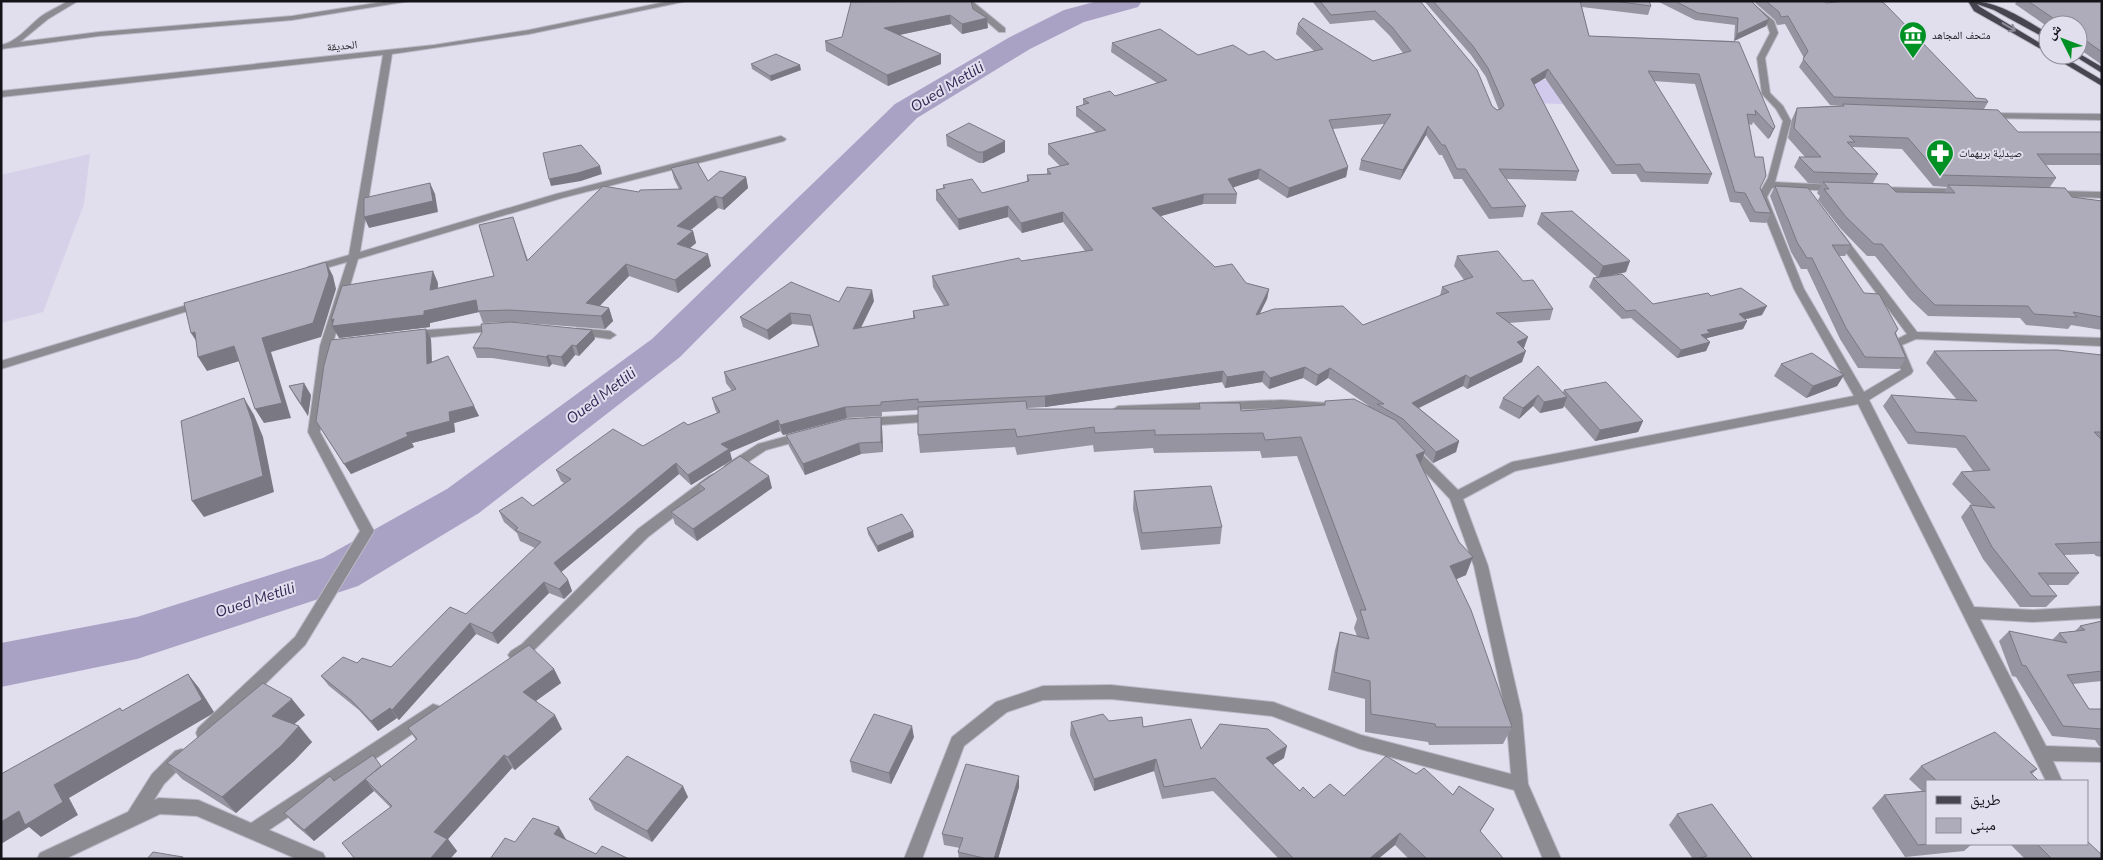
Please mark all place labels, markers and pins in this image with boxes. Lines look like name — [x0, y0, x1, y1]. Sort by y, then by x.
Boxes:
museum icon: متحف المجاهد — [1898, 20, 1928, 59]
place label: متحف المجاهد — [1932, 28, 1991, 43]
pharmacy icon: صيدلية بريهمات — [1925, 138, 1955, 177]
place label: صيدلية بريهمات — [1959, 146, 2022, 161]

